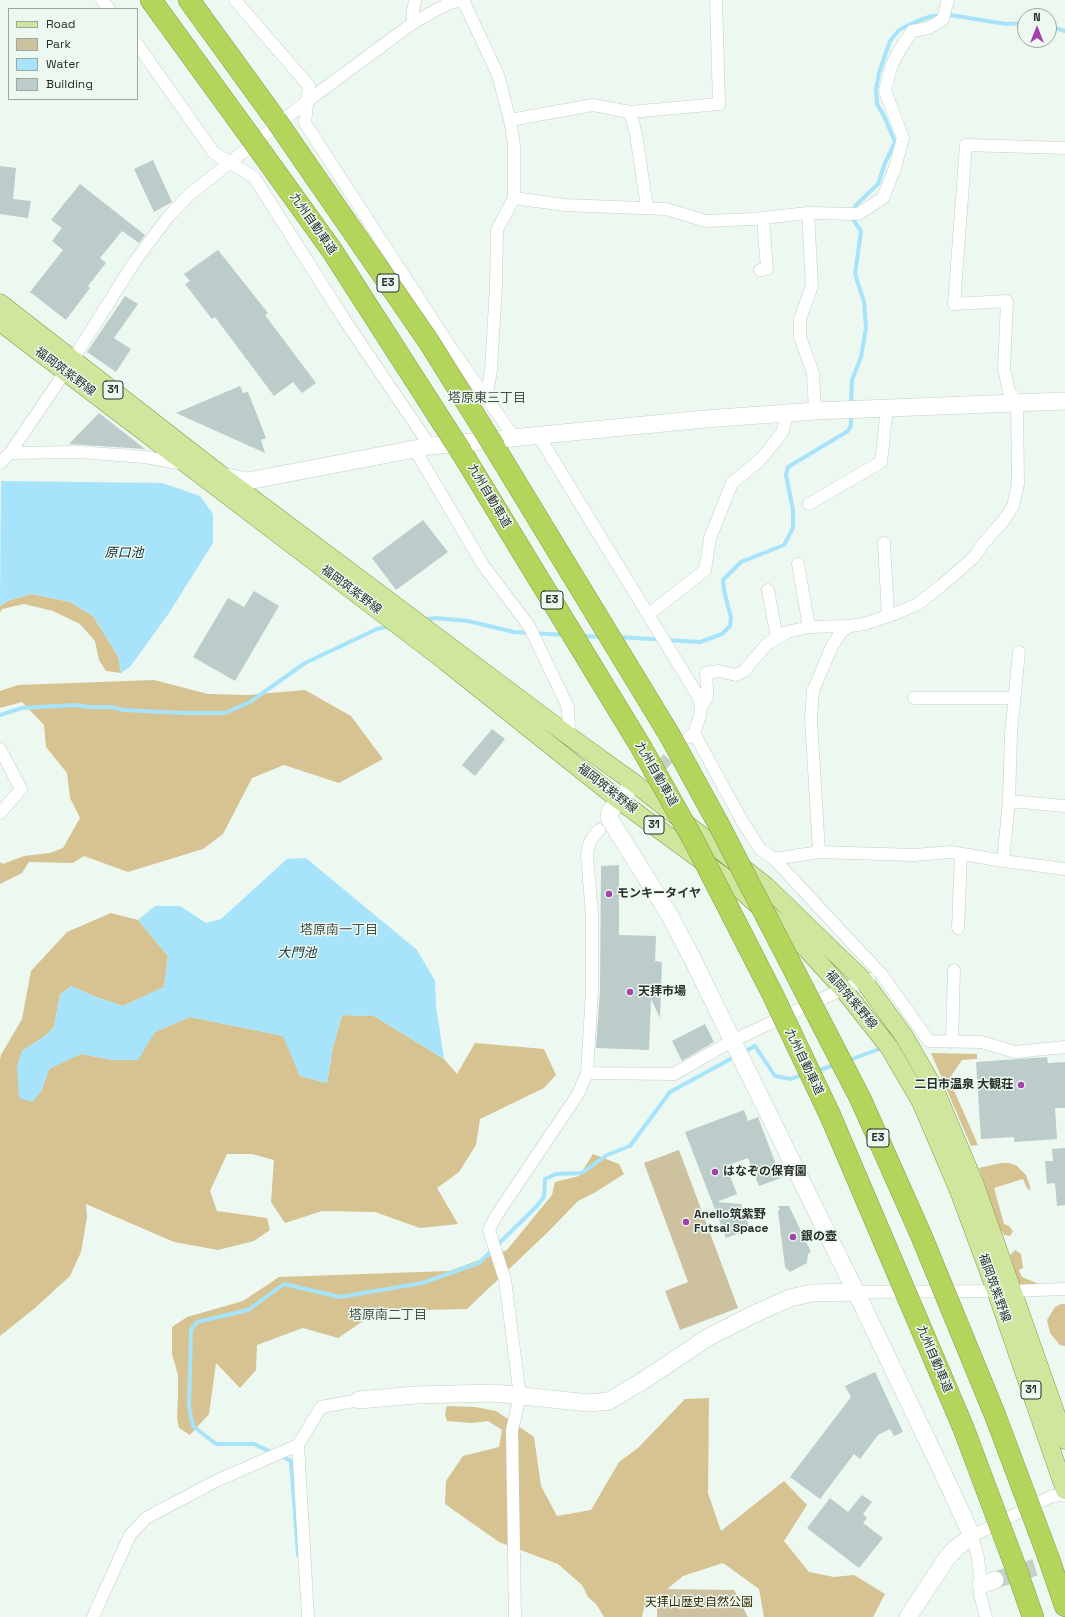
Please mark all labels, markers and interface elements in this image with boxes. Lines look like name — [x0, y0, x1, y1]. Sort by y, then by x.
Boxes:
legend — [8, 8, 138, 100]
north arrow — [1017, 8, 1057, 48]
text: N — [1033, 10, 1041, 24]
text: Road — [46, 16, 75, 32]
text: Park — [46, 36, 71, 52]
text: Water — [46, 56, 80, 72]
text: Building — [46, 76, 93, 92]
street label: 九州自動車道 — [286, 190, 340, 258]
road number: E3 — [377, 274, 399, 292]
street label: 福岡筑紫野線 — [32, 345, 98, 399]
road number: 31 — [103, 381, 123, 399]
district label: 塔原東三丁目 — [448, 390, 526, 406]
street label: 九州自動車道 — [464, 461, 514, 531]
water label: 原口池 — [105, 545, 143, 561]
street label: 福岡筑紫野線 — [318, 563, 384, 617]
road number: E3 — [541, 591, 563, 609]
street label: 九州自動車道 — [632, 739, 680, 809]
street label: 福岡筑紫野線 — [574, 761, 640, 817]
road number: 31 — [644, 816, 664, 834]
place label: モンキータイヤ — [617, 887, 701, 901]
marker: モンキータイヤ — [604, 889, 614, 899]
district label: 塔原南一丁目 — [300, 922, 378, 938]
water label: 大門池 — [278, 945, 316, 961]
street label: 福岡筑紫野線 — [822, 968, 880, 1032]
place label: 天拝市場 — [638, 985, 686, 999]
marker: 天拝市場 — [625, 987, 635, 997]
street label: 九州自動車道 — [782, 1026, 826, 1098]
place label: 二日市温泉 大観荘 — [914, 1078, 1013, 1092]
marker: 二日市温泉 大観荘 — [1016, 1080, 1026, 1090]
road number: E3 — [867, 1129, 889, 1147]
place label: はなぞの保育園 — [723, 1165, 807, 1179]
marker: はなぞの保育園 — [710, 1167, 720, 1177]
place label: Anello筑紫野 Futsal Space — [694, 1208, 768, 1236]
marker: Anello筑紫野 Futsal Space — [681, 1217, 691, 1227]
place label: 銀の壺 — [801, 1230, 837, 1244]
marker: 銀の壺 — [788, 1232, 798, 1242]
street label: 福岡筑紫野線 — [975, 1252, 1013, 1324]
district label: 塔原南二丁目 — [349, 1307, 427, 1323]
street label: 九州自動車道 — [913, 1323, 955, 1395]
road number: 31 — [1021, 1381, 1041, 1399]
park label: 天拝山歴史自然公園 — [645, 1596, 753, 1610]

